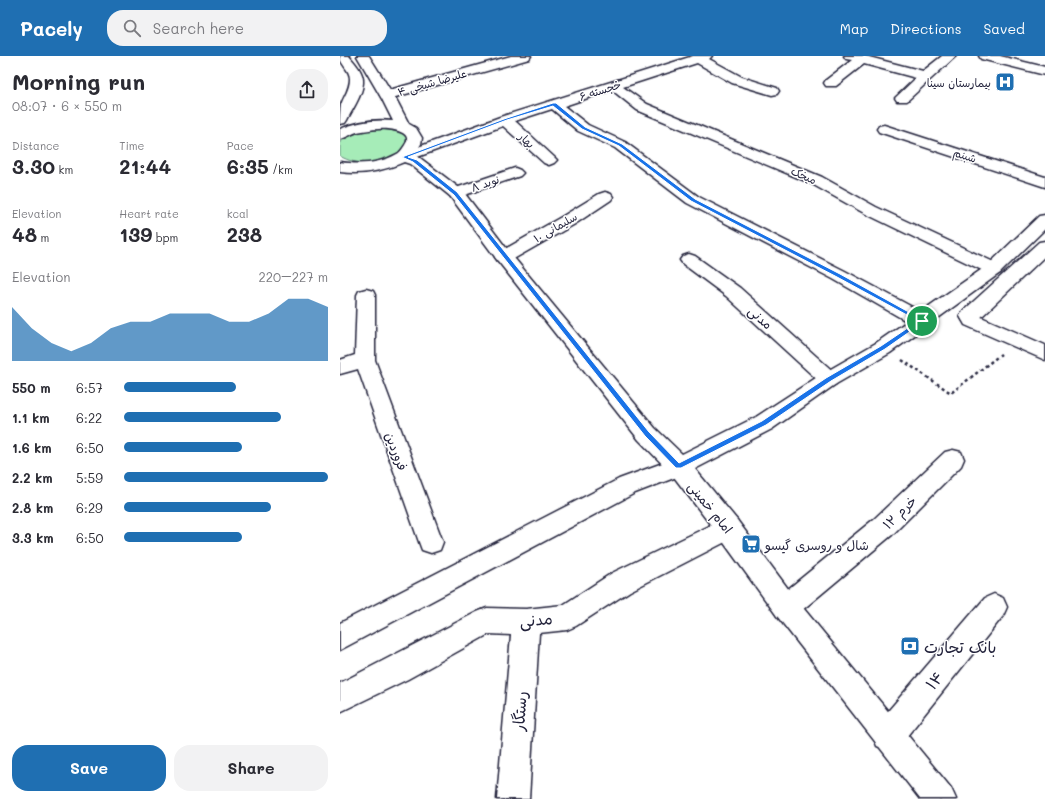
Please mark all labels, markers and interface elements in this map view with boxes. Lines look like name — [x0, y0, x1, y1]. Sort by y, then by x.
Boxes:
search box — [107, 10, 387, 46]
text: Pacely — [20, 16, 83, 41]
icon: search — [121, 17, 143, 39]
text: Search here — [153, 18, 244, 38]
text: Map — [840, 19, 868, 38]
text: Directions — [890, 19, 961, 38]
text: Saved — [983, 19, 1025, 38]
street label: علیرضا شیخی ۴ — [396, 65, 469, 100]
text: Morning run — [12, 67, 145, 96]
button: share — [286, 69, 328, 111]
hospital icon: بیمارستان سینا — [994, 71, 1016, 93]
place label: بیمارستان سینا — [927, 75, 991, 91]
street label: خجسته ۶ — [577, 76, 623, 104]
text: 08:07 · 6 × 550 m — [12, 97, 122, 114]
street label: بهار — [514, 128, 538, 152]
text: Distance — [12, 138, 59, 153]
text: Time — [119, 138, 144, 153]
text: Pace — [227, 138, 254, 153]
street label: شبنم — [951, 144, 979, 168]
text: 3.30 — [12, 153, 55, 179]
text: 21:44 — [119, 153, 171, 179]
text: 6:35 — [227, 153, 269, 179]
text: km — [55, 162, 73, 177]
text: /km — [269, 162, 293, 177]
street label: میخک — [789, 163, 819, 187]
street label: نوید ۸ — [469, 171, 501, 196]
text: Elevation — [12, 206, 61, 221]
text: Heart rate — [119, 206, 179, 221]
text: kcal — [227, 206, 249, 221]
street label: سلیمانی ۱۰ — [530, 208, 580, 246]
text: 48 — [12, 221, 37, 247]
text: 139 — [119, 221, 152, 247]
text: 238 — [227, 221, 262, 247]
text: m — [37, 230, 49, 245]
text: bpm — [152, 230, 178, 245]
text: Elevation — [12, 268, 70, 285]
text: 220–227 m — [259, 268, 328, 285]
street label: مدنی — [744, 302, 777, 334]
pin — [905, 304, 939, 338]
icon: arrive — [911, 310, 933, 332]
text: 550 m — [12, 379, 51, 396]
text: 6:57 — [76, 379, 103, 396]
text: 1.1 km — [12, 409, 50, 426]
text: 6:22 — [76, 409, 102, 426]
street label: فروردین — [381, 429, 412, 473]
text: 1.6 km — [12, 439, 52, 456]
text: 6:50 — [76, 439, 103, 456]
text: 2.2 km — [12, 469, 53, 486]
text: 5:59 — [76, 469, 103, 486]
street label: امام خمینی — [683, 478, 737, 538]
street label: خرم ۱۲ — [878, 492, 922, 534]
text: 2.8 km — [12, 499, 53, 516]
text: 6:29 — [76, 499, 103, 516]
text: 3.3 km — [12, 529, 54, 546]
text: 6:50 — [76, 529, 103, 546]
supermarket icon: شال و روسری گیسو — [740, 533, 762, 555]
place label: شال و روسری گیسو — [764, 536, 869, 554]
street label: مدنی — [519, 607, 554, 632]
bank icon: بانک تجارت — [899, 635, 921, 657]
place label: بانک تجارت — [924, 636, 997, 657]
street label: ۱۴ — [920, 666, 948, 694]
street label: رستگار — [507, 690, 531, 733]
button: Save — [12, 745, 166, 791]
button: Share — [174, 745, 328, 791]

